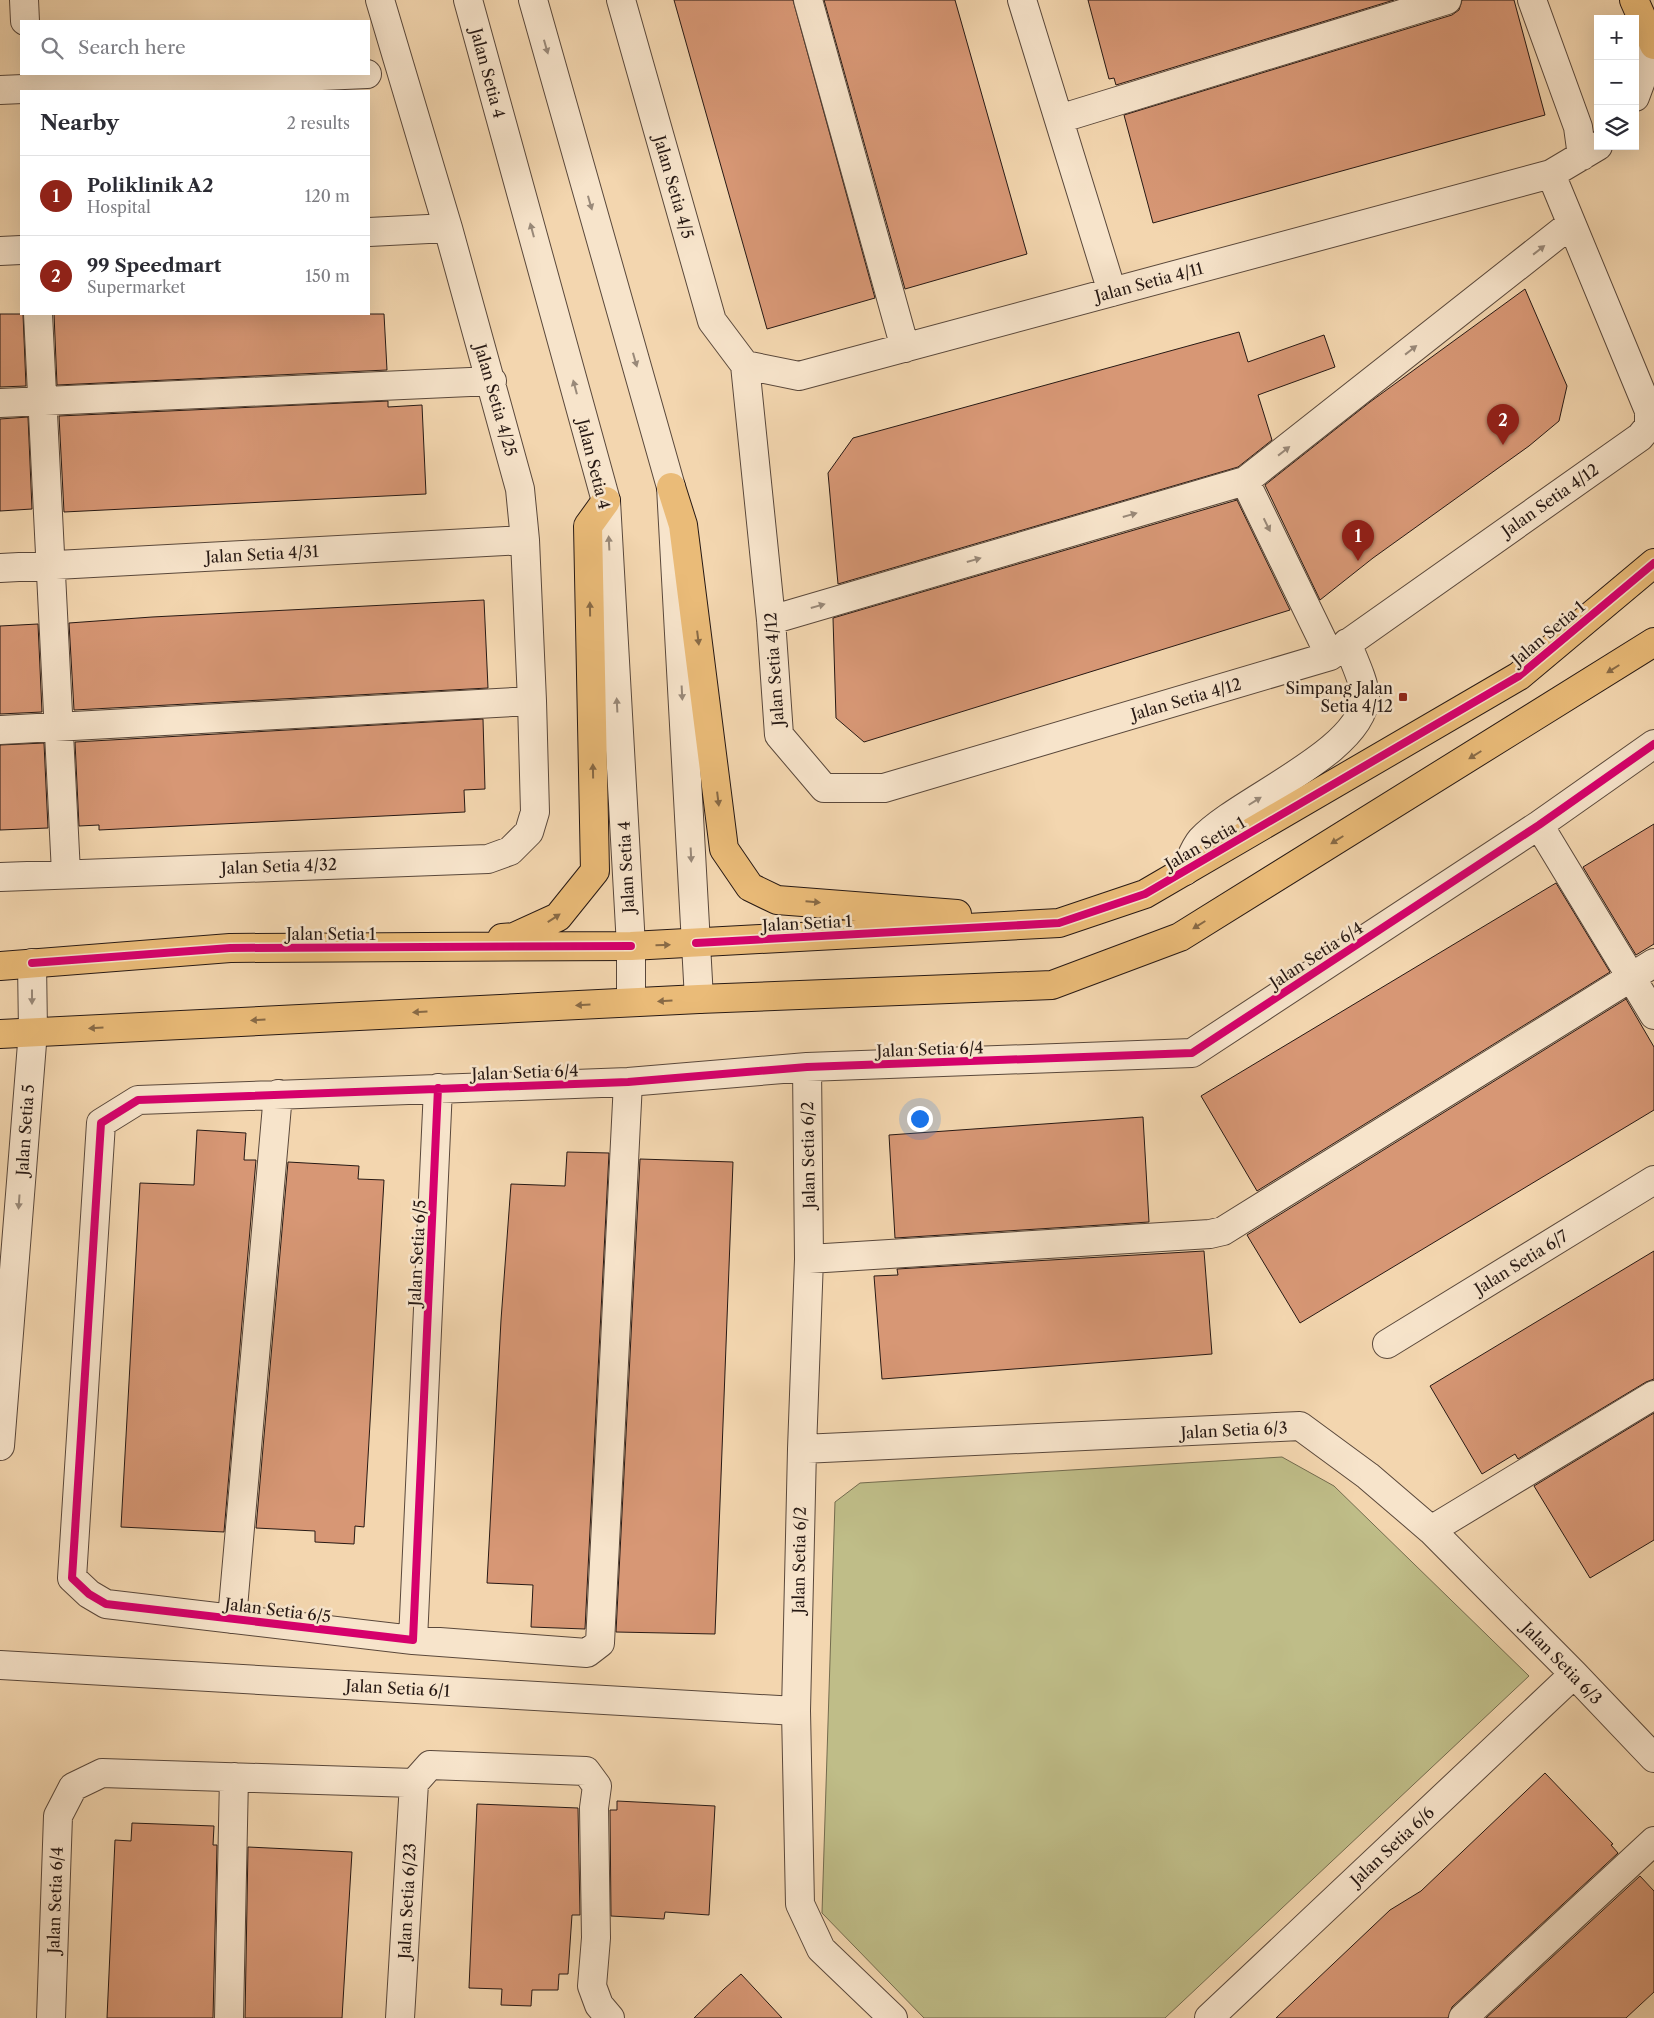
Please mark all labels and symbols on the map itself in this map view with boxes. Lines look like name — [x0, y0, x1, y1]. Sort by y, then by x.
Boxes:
street label: Jalan Setia 4 — [466, 23, 510, 120]
one-way arrow — [542, 39, 550, 54]
street label: Jalan Setia 4/5 — [649, 130, 698, 241]
one-way arrow — [587, 196, 595, 211]
one-way arrow — [527, 222, 535, 237]
one-way arrow — [1532, 244, 1545, 255]
street label: Jalan Setia 4/11 — [1090, 258, 1206, 307]
street label: Jalan Setia 4/25 — [470, 339, 522, 458]
one-way arrow — [1405, 345, 1418, 356]
one-way arrow — [631, 352, 639, 367]
one-way arrow — [570, 379, 578, 394]
pin: 2 — [1487, 404, 1519, 445]
street label: Jalan Setia 4 — [572, 414, 615, 511]
one-way arrow — [1277, 445, 1290, 456]
street label: Jalan Setia 4/12 — [1495, 459, 1602, 543]
one-way arrow — [1122, 510, 1137, 518]
one-way arrow — [1263, 518, 1271, 532]
pin: 1 — [1342, 520, 1374, 561]
one-way arrow — [604, 535, 612, 551]
street label: Jalan Setia 4/31 — [202, 541, 319, 567]
one-way arrow — [966, 556, 981, 564]
street label: Jalan Setia 1 — [1505, 596, 1589, 671]
one-way arrow — [585, 601, 593, 617]
one-way arrow — [810, 602, 825, 610]
street label: Jalan Setia 4/12 — [760, 611, 788, 730]
one-way arrow — [694, 630, 702, 646]
one-way arrow — [1607, 665, 1620, 674]
street label: Jalan Setia 4/12 — [1126, 674, 1244, 725]
place label: Simpang Jalan Setia 4/12 — [1286, 678, 1393, 716]
one-way arrow — [679, 685, 687, 701]
marker: Simpang Jalan Setia 4/12 — [1397, 691, 1409, 703]
one-way arrow — [613, 697, 621, 713]
one-way arrow — [1469, 750, 1482, 759]
one-way arrow — [589, 763, 597, 779]
one-way arrow — [714, 791, 722, 807]
one-way arrow — [1248, 796, 1261, 806]
street label: Jalan Setia 1 — [1159, 812, 1249, 876]
street label: Jalan Setia 4 — [614, 820, 639, 917]
one-way arrow — [1330, 835, 1343, 845]
one-way arrow — [688, 847, 696, 863]
street label: Jalan Setia 4/32 — [218, 854, 337, 878]
one-way arrow — [805, 899, 821, 907]
street label: Jalan Setia 1 — [759, 911, 853, 935]
one-way arrow — [547, 913, 561, 922]
street label: Jalan Setia 6/4 — [1263, 917, 1366, 994]
one-way arrow — [1192, 921, 1205, 930]
street label: Jalan Setia 1 — [283, 924, 376, 944]
one-way arrow — [656, 940, 672, 948]
one-way arrow — [28, 989, 36, 1005]
one-way arrow — [657, 997, 673, 1005]
one-way arrow — [575, 1001, 591, 1009]
one-way arrow — [412, 1009, 428, 1017]
one-way arrow — [250, 1017, 266, 1025]
one-way arrow — [88, 1024, 104, 1032]
street label: Jalan Setia 6/4 — [873, 1037, 984, 1061]
street label: Jalan Setia 6/4 — [468, 1060, 579, 1084]
street label: Jalan Setia 5 — [12, 1084, 38, 1179]
street label: Jalan Setia 6/2 — [797, 1101, 819, 1212]
your location — [907, 1106, 933, 1132]
one-way arrow — [15, 1194, 23, 1210]
street label: Jalan Setia 6/5 — [404, 1199, 430, 1310]
street label: Jalan Setia 6/7 — [1468, 1225, 1571, 1300]
street label: Jalan Setia 6/3 — [1177, 1417, 1288, 1443]
street label: Jalan Setia 6/2 — [788, 1506, 810, 1617]
street label: Jalan Setia 6/5 — [221, 1593, 332, 1626]
street label: Jalan Setia 6/3 — [1516, 1615, 1606, 1708]
street label: Jalan Setia 6/1 — [342, 1675, 451, 1701]
street label: Jalan Setia 6/6 — [1344, 1802, 1438, 1892]
street label: Jalan Setia 6/23 — [394, 1843, 420, 1962]
street label: Jalan Setia 6/4 — [43, 1846, 67, 1957]

